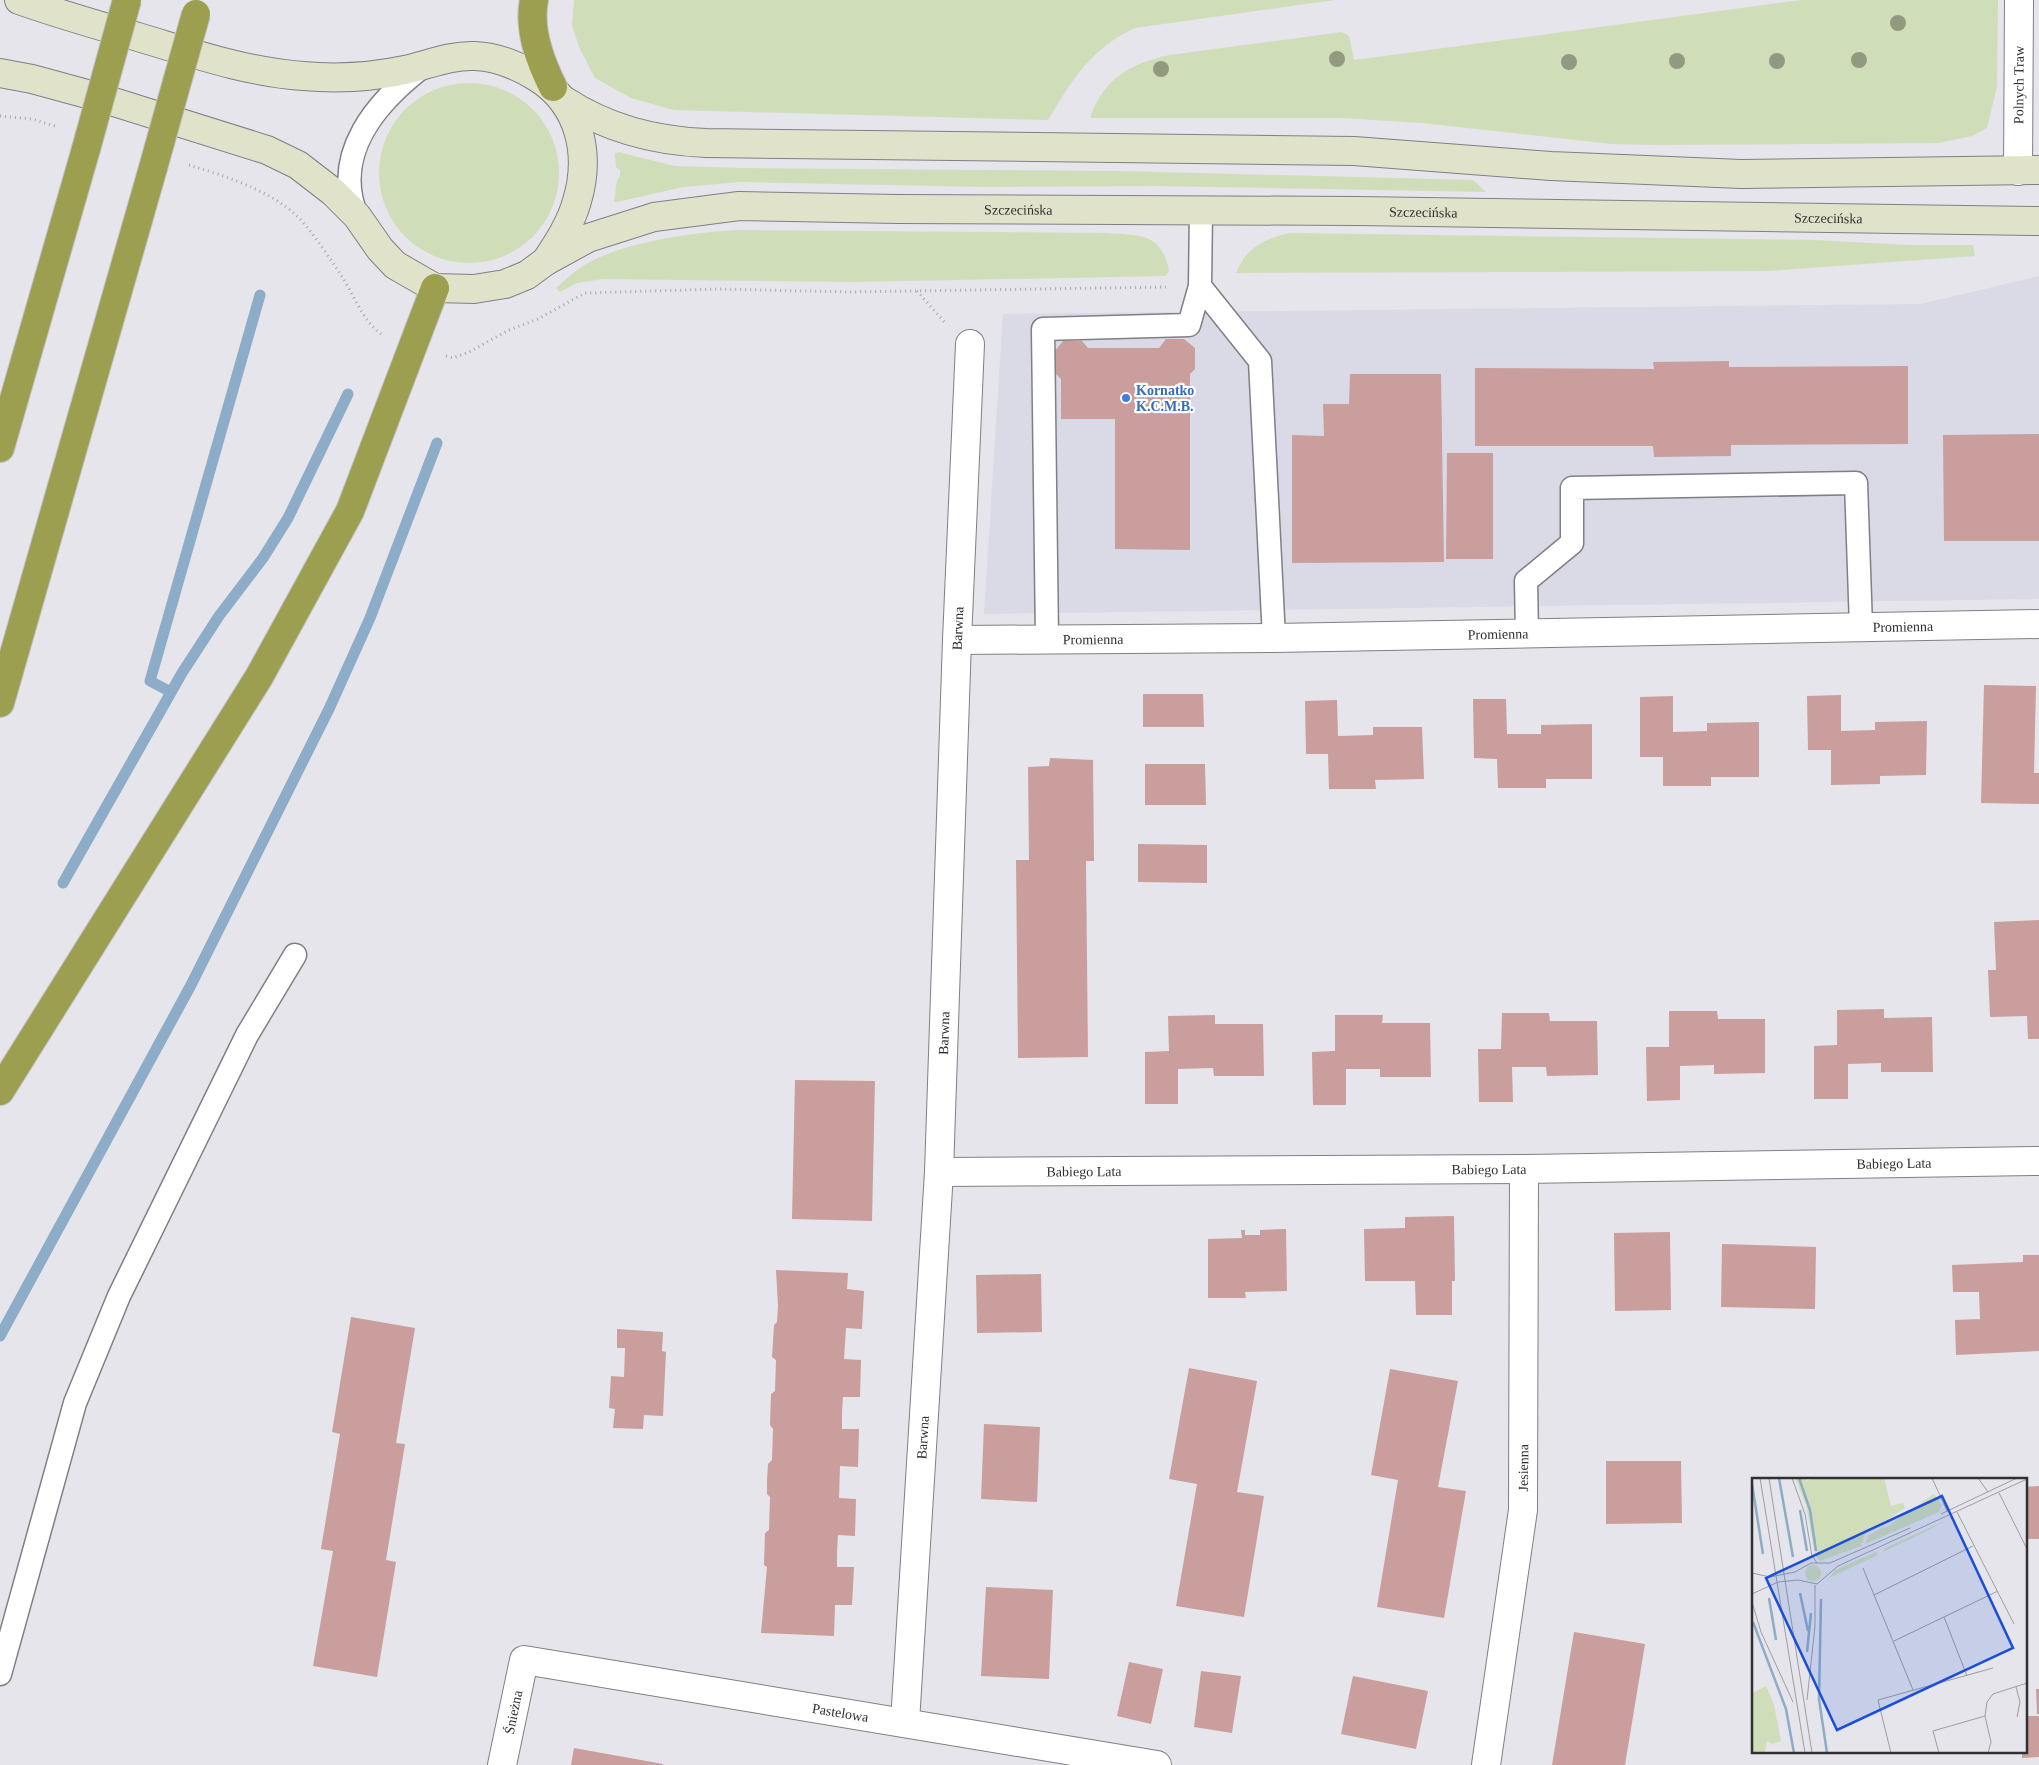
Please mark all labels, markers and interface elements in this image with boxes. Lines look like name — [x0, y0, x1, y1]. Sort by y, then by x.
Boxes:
street label: Polnych Traw — [2011, 45, 2027, 124]
street label: Szczecińska — [984, 202, 1053, 218]
street label: Szczecińska — [1389, 204, 1458, 220]
street label: Szczecińska — [1794, 210, 1863, 226]
place label: Kornatko K.C.M.B. — [1136, 383, 1194, 414]
marker: Kornatko K.C.M.B. — [1120, 392, 1132, 404]
street label: Barwna — [950, 606, 966, 650]
street label: Promienna — [1872, 619, 1934, 635]
street label: Promienna — [1467, 626, 1529, 642]
street label: Promienna — [1063, 632, 1124, 647]
street label: Barwna — [936, 1010, 952, 1055]
street label: Babiego Lata — [1856, 1156, 1932, 1172]
street label: Babiego Lata — [1451, 1162, 1527, 1177]
street label: Babiego Lata — [1046, 1164, 1122, 1179]
street label: Barwna — [914, 1415, 932, 1460]
street label: Jesienna — [1516, 1443, 1531, 1491]
inset map — [1752, 1478, 2026, 1752]
street label: Śnieżna — [501, 1688, 526, 1735]
street label: Pastelowa — [811, 1701, 870, 1725]

